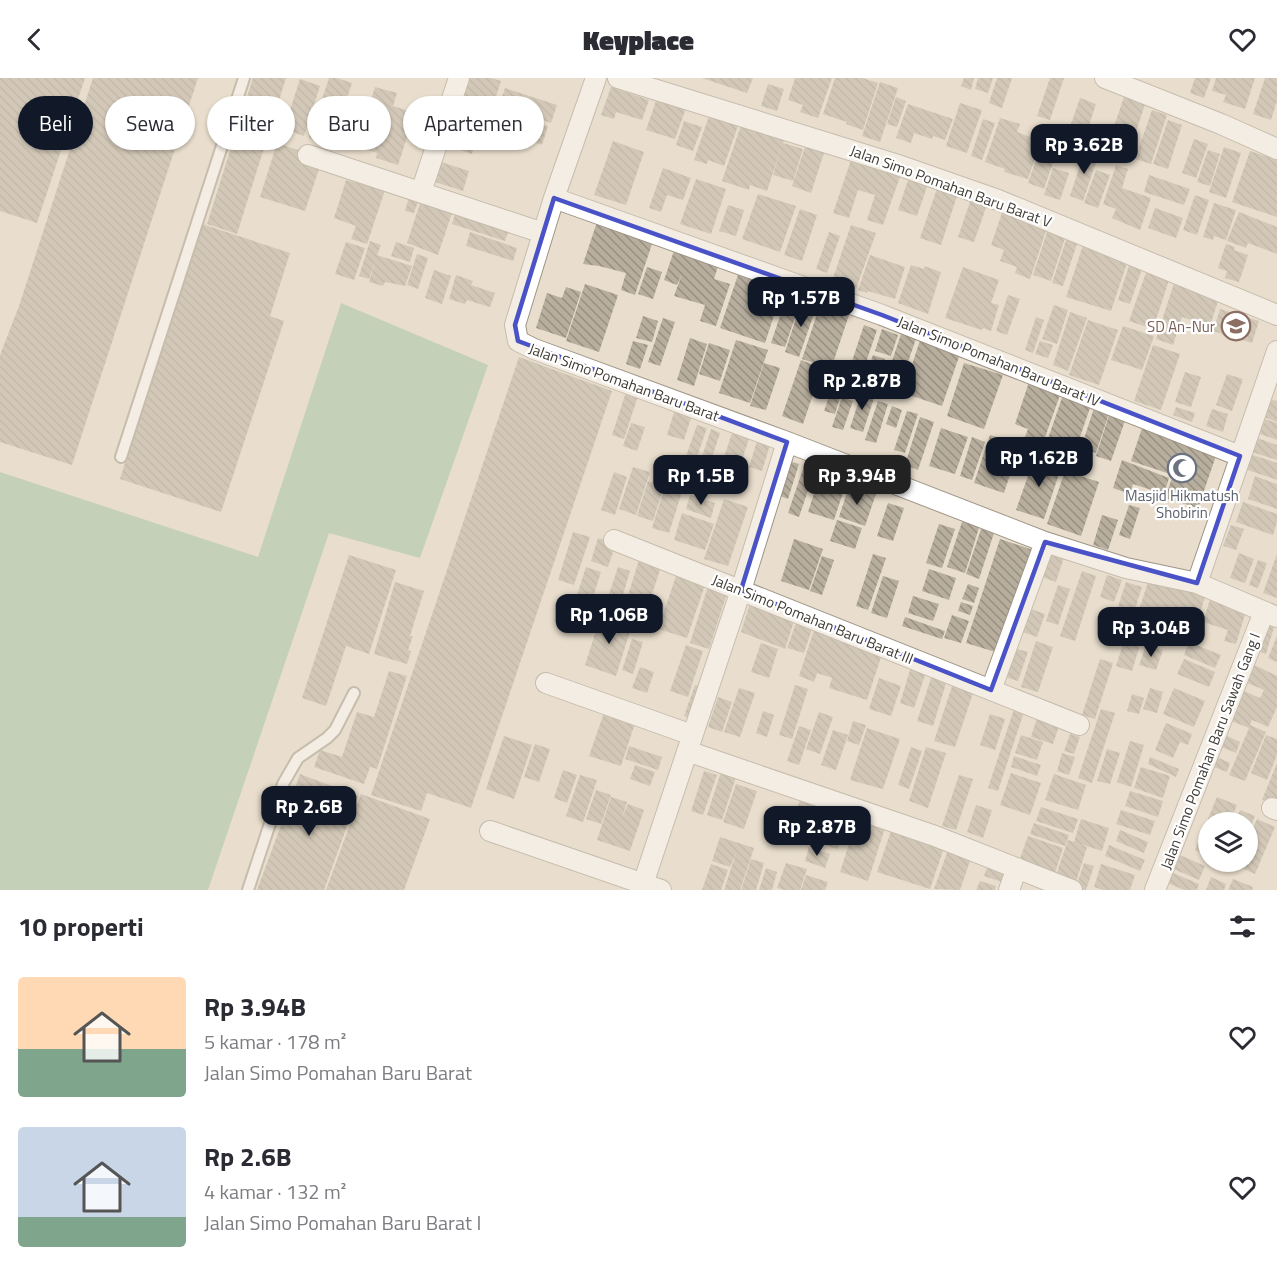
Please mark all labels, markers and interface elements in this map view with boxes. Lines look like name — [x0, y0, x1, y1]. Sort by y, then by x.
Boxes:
text: Keyplace — [583, 19, 694, 60]
icon: back — [18, 23, 51, 56]
icon: heart — [1226, 23, 1259, 56]
chip: Beli — [18, 96, 93, 150]
chip: Sewa — [105, 96, 195, 150]
chip: Filter — [207, 96, 295, 150]
chip: Baru — [307, 96, 391, 150]
chip: Apartemen — [403, 96, 544, 150]
pin: Rp 3.62B — [1022, 124, 1146, 175]
text: Rp 3.62B — [1045, 128, 1123, 159]
street label: Jalan Simo Pomahan Baru Barat V — [847, 139, 1055, 233]
pin: Rp 1.57B — [739, 277, 863, 328]
text: Rp 1.57B — [762, 281, 840, 312]
street label: Jalan Simo Pomahan Baru Barat IV — [894, 310, 1104, 412]
school or university icon: SD An-Nur — [1220, 310, 1252, 342]
place label: SD An-Nur — [1147, 315, 1215, 338]
street label: Jalan Simo Pomahan Baru Barat — [526, 337, 723, 427]
pin: Rp 2.87B — [800, 360, 924, 411]
text: Rp 2.87B — [823, 364, 901, 395]
pin: Rp 1.62B — [977, 437, 1101, 488]
text: Rp 1.62B — [1000, 441, 1078, 472]
mosque icon: Masjid Hikmatush Shobirin — [1166, 452, 1198, 484]
pin: Rp 1.5B — [646, 455, 756, 506]
pin: Rp 3.94B — [795, 455, 919, 506]
text: Rp 1.5B — [667, 459, 735, 490]
text: Rp 3.94B — [818, 459, 896, 490]
place label: Masjid Hikmatush Shobirin — [1125, 484, 1239, 524]
street label: Jalan Simo Pomahan Baru Barat III — [709, 568, 917, 670]
pin: Rp 1.06B — [547, 594, 671, 645]
text: Rp 1.06B — [570, 598, 648, 629]
pin: Rp 3.04B — [1089, 607, 1213, 658]
text: Rp 3.04B — [1112, 611, 1190, 642]
street label: Jalan Simo Pomahan Baru Sawah Gang I — [1154, 629, 1266, 873]
pin: Rp 2.6B — [254, 786, 364, 837]
text: Rp 2.6B — [275, 790, 343, 821]
pin: Rp 2.87B — [755, 806, 879, 857]
text: Rp 2.87B — [778, 810, 856, 841]
map controls — [1198, 812, 1258, 872]
button: layers — [1198, 812, 1258, 872]
text: 10 properti — [18, 907, 144, 946]
icon: filters — [1226, 910, 1259, 943]
text: Rp 3.94B — [204, 987, 306, 1026]
icon: home — [66, 1001, 138, 1073]
icon: heart — [1226, 1021, 1259, 1054]
text: 5 kamar · 178 m² — [204, 1026, 346, 1057]
text: Jalan Simo Pomahan Baru Barat — [204, 1057, 472, 1088]
text: Rp 2.6B — [204, 1137, 292, 1176]
icon: home — [66, 1151, 138, 1223]
icon: heart — [1226, 1171, 1259, 1204]
text: 4 kamar · 132 m² — [204, 1176, 346, 1207]
text: Jalan Simo Pomahan Baru Barat I — [204, 1207, 481, 1238]

